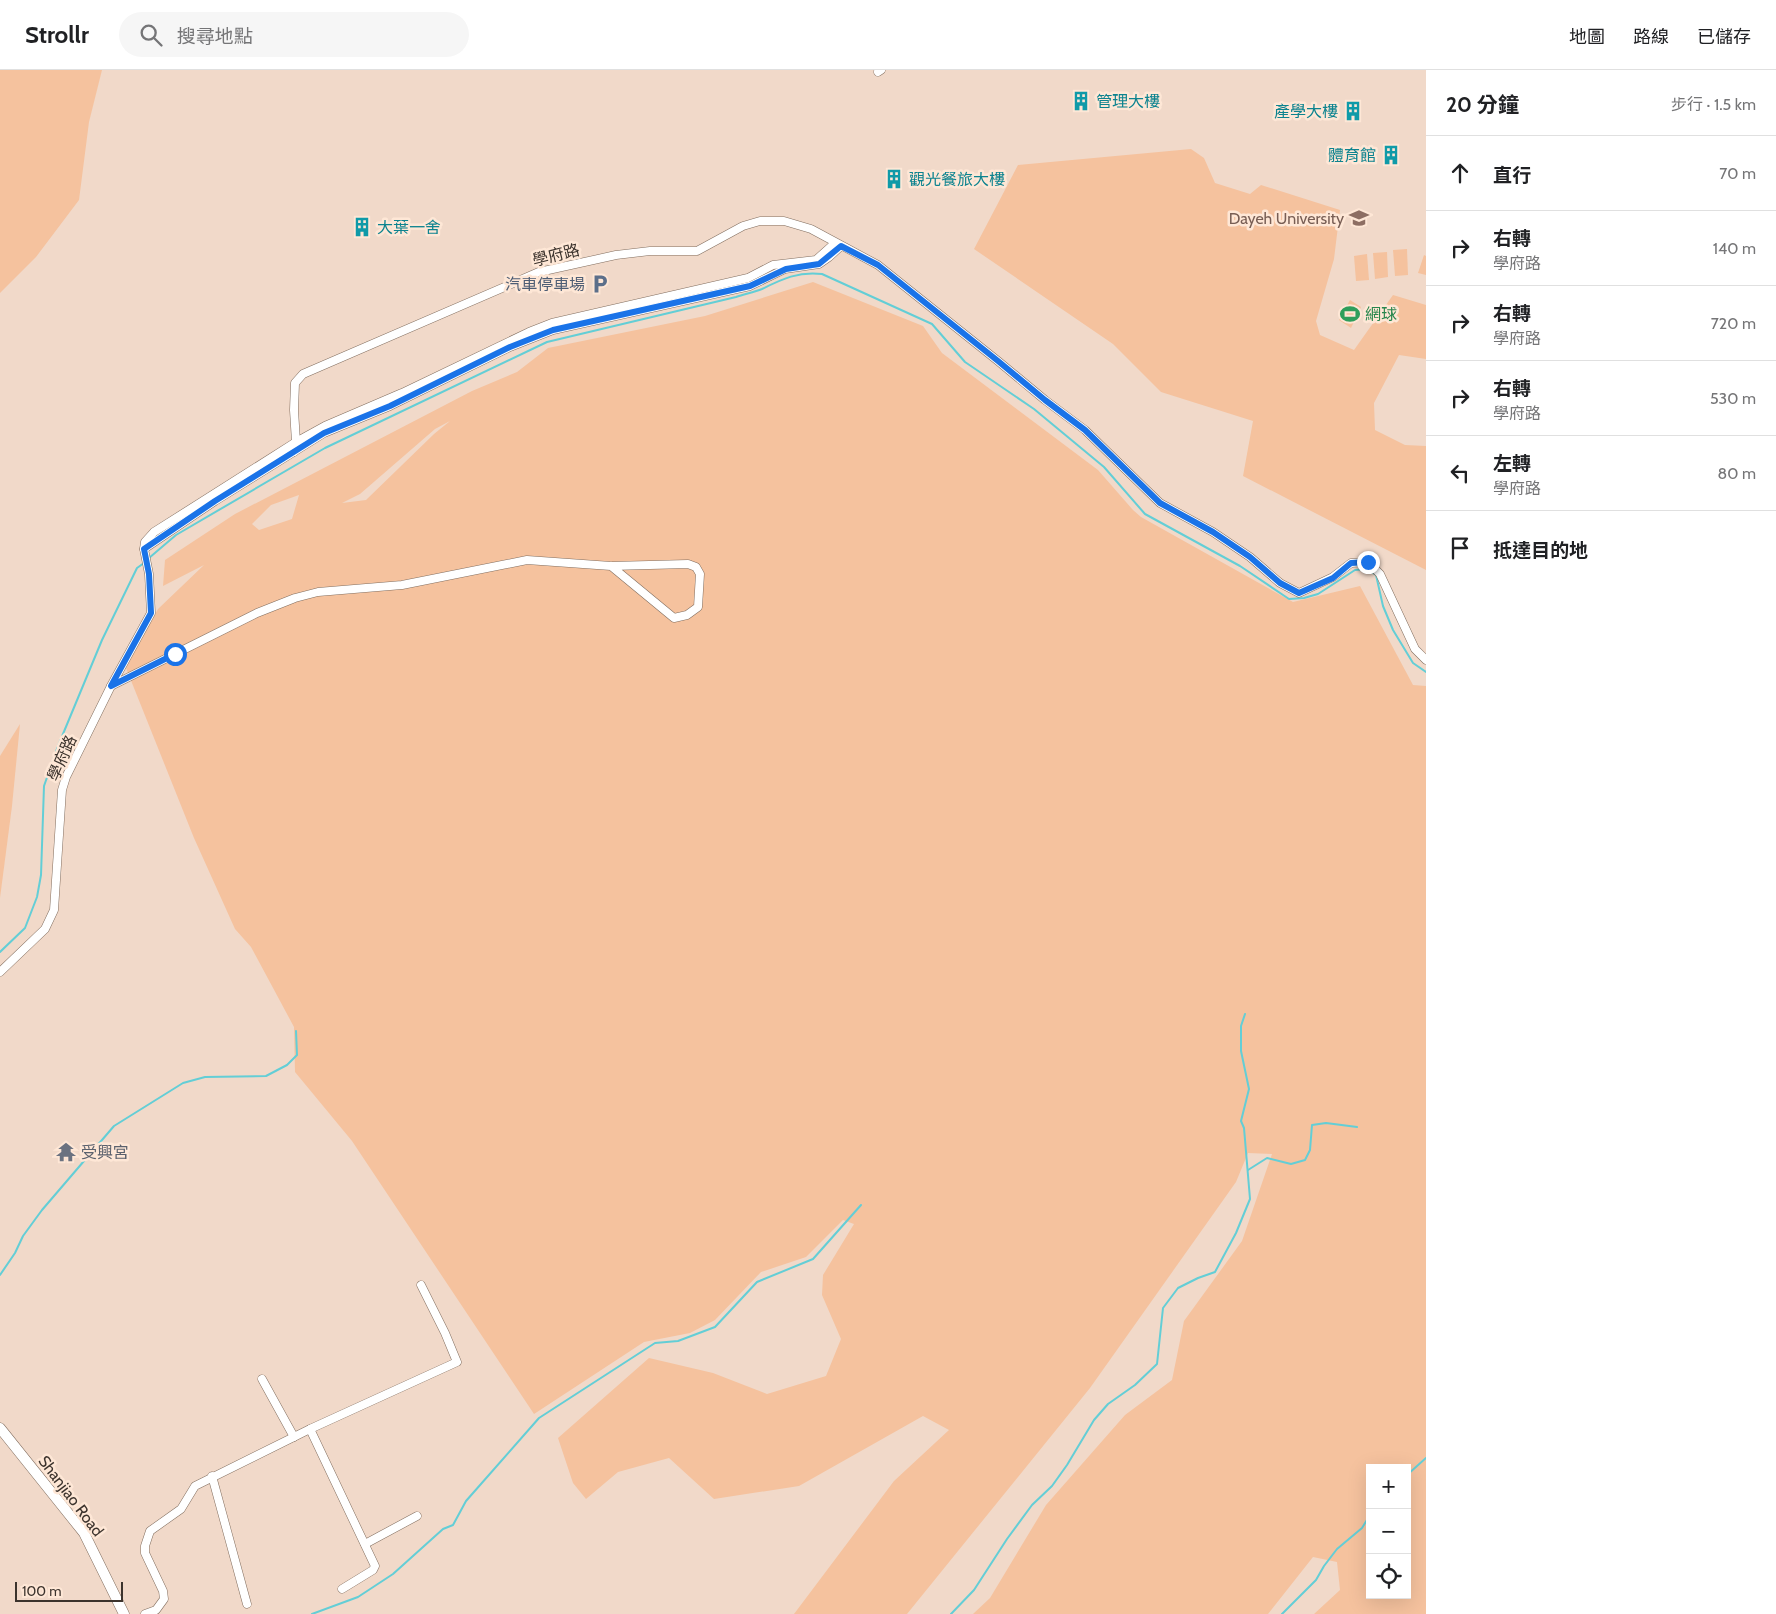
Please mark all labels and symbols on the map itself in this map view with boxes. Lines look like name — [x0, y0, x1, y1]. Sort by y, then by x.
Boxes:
building icon: 管理大樓 — [1070, 90, 1092, 112]
place label: 管理大樓 — [1096, 92, 1160, 111]
building icon: 產學大樓 — [1342, 100, 1364, 122]
place label: 產學大樓 — [1274, 102, 1338, 121]
building icon: 體育館 — [1380, 144, 1402, 166]
place label: 體育館 — [1328, 146, 1376, 165]
building icon: 觀光餐旅大樓 — [883, 168, 905, 190]
place label: 觀光餐旅大樓 — [909, 170, 1005, 189]
school or university icon: Dayeh University — [1348, 207, 1370, 229]
place label: Dayeh University — [1229, 209, 1344, 228]
building icon: 大葉一舍 — [351, 216, 373, 238]
place label: 大葉一舍 — [377, 218, 441, 237]
street label: 學府路 — [530, 240, 582, 270]
parking icon: 汽車停車場 — [589, 273, 611, 295]
place label: 汽車停車場 — [505, 275, 585, 294]
sports icon: 網球 — [1339, 303, 1361, 325]
place label: 網球 — [1365, 305, 1397, 324]
route end — [1357, 551, 1380, 574]
route start — [164, 643, 187, 666]
street label: 學府路 — [44, 732, 80, 784]
temple icon: 受興宮 — [55, 1141, 77, 1163]
place label: 受興宮 — [81, 1143, 129, 1162]
street label: Shanjiao Road — [34, 1452, 108, 1540]
scale bar — [15, 1579, 122, 1602]

